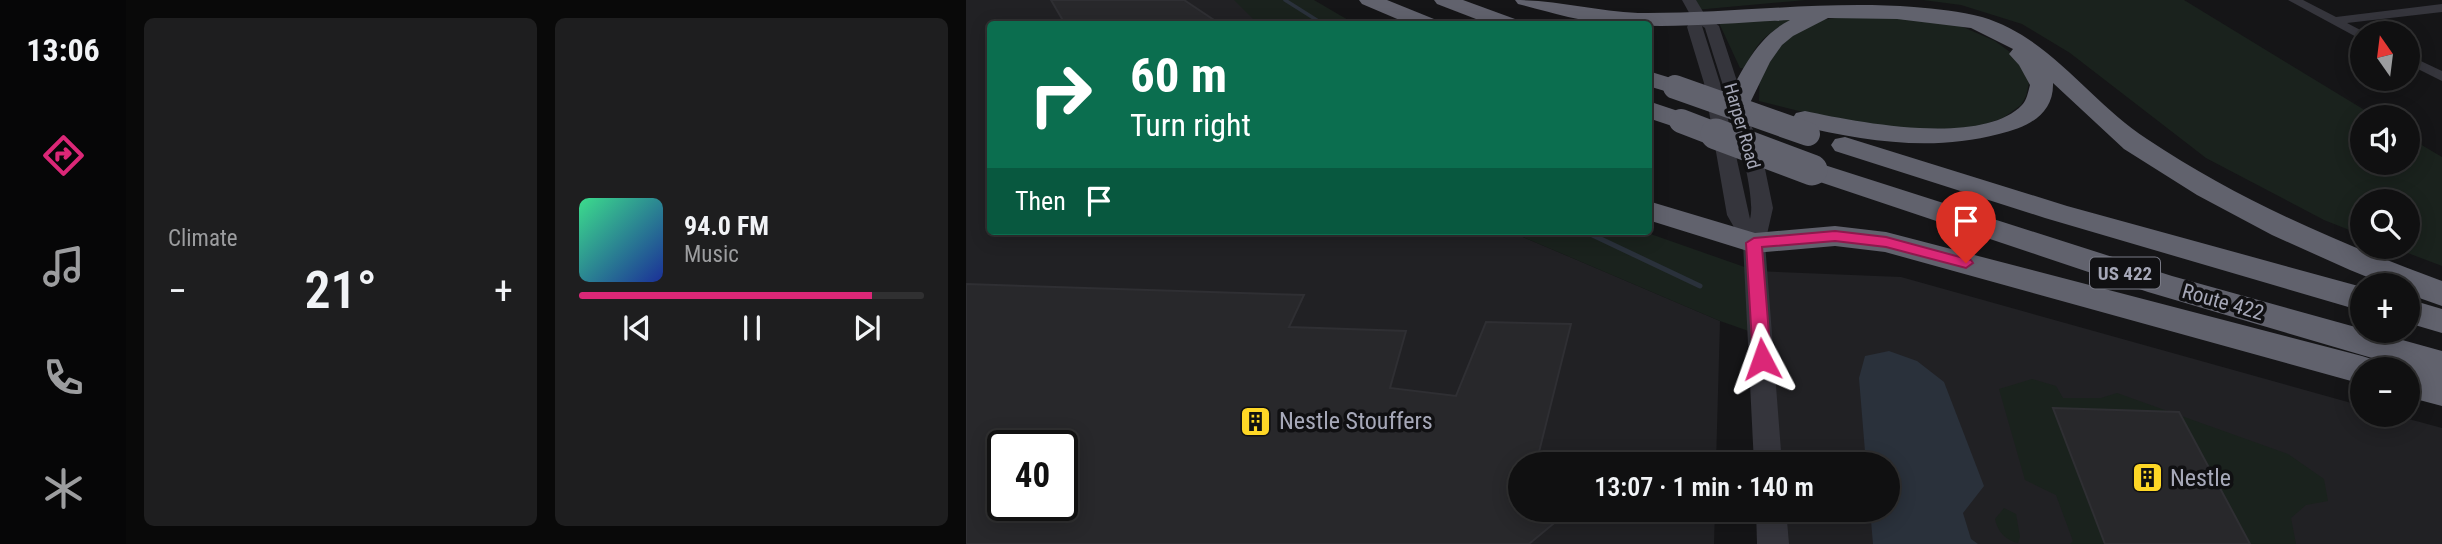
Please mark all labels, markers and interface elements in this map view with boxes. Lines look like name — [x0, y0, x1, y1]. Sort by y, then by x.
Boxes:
north arrow — [2350, 21, 2420, 91]
map controls — [2350, 21, 2420, 427]
text: 13:06 — [26, 31, 100, 69]
text: 60 m — [1130, 47, 1227, 104]
icon: right — [1015, 49, 1106, 140]
street label: Harper Road — [1720, 81, 1765, 171]
button: sound — [2350, 105, 2420, 175]
text: Turn right — [1130, 106, 1251, 144]
icon: directions — [39, 131, 88, 180]
icon: arrive — [1080, 182, 1118, 220]
text: Then — [1015, 186, 1066, 216]
button: search — [2350, 189, 2420, 259]
pin — [1936, 191, 1996, 263]
icon: arrive — [1947, 202, 1985, 240]
text: 94.0 FM — [684, 211, 769, 241]
text: Climate — [168, 225, 238, 252]
text: Music — [684, 241, 739, 268]
icon: music — [39, 242, 88, 291]
road number: US 422 — [2090, 258, 2160, 288]
text: 21° — [304, 260, 377, 321]
text: − — [168, 269, 187, 313]
text: + — [494, 269, 513, 313]
button: + — [2350, 273, 2420, 343]
street label: Route 422 — [2179, 279, 2267, 325]
icon: previous — [618, 309, 656, 347]
icon: pause — [733, 309, 771, 347]
icon: next — [848, 309, 886, 347]
position arrow — [1725, 322, 1799, 396]
icon: phone — [39, 353, 88, 402]
button: − — [2350, 357, 2420, 427]
building icon: Nestle Stouffers — [1239, 404, 1273, 438]
place label: Nestle Stouffers — [1279, 407, 1433, 435]
speed limit sign: 40 — [987, 430, 1078, 521]
building icon: Nestle — [2130, 461, 2164, 495]
icon: climate — [39, 464, 88, 513]
place label: Nestle — [2170, 464, 2231, 492]
text: 13:07 · 1 min · 140 m — [1594, 472, 1814, 502]

